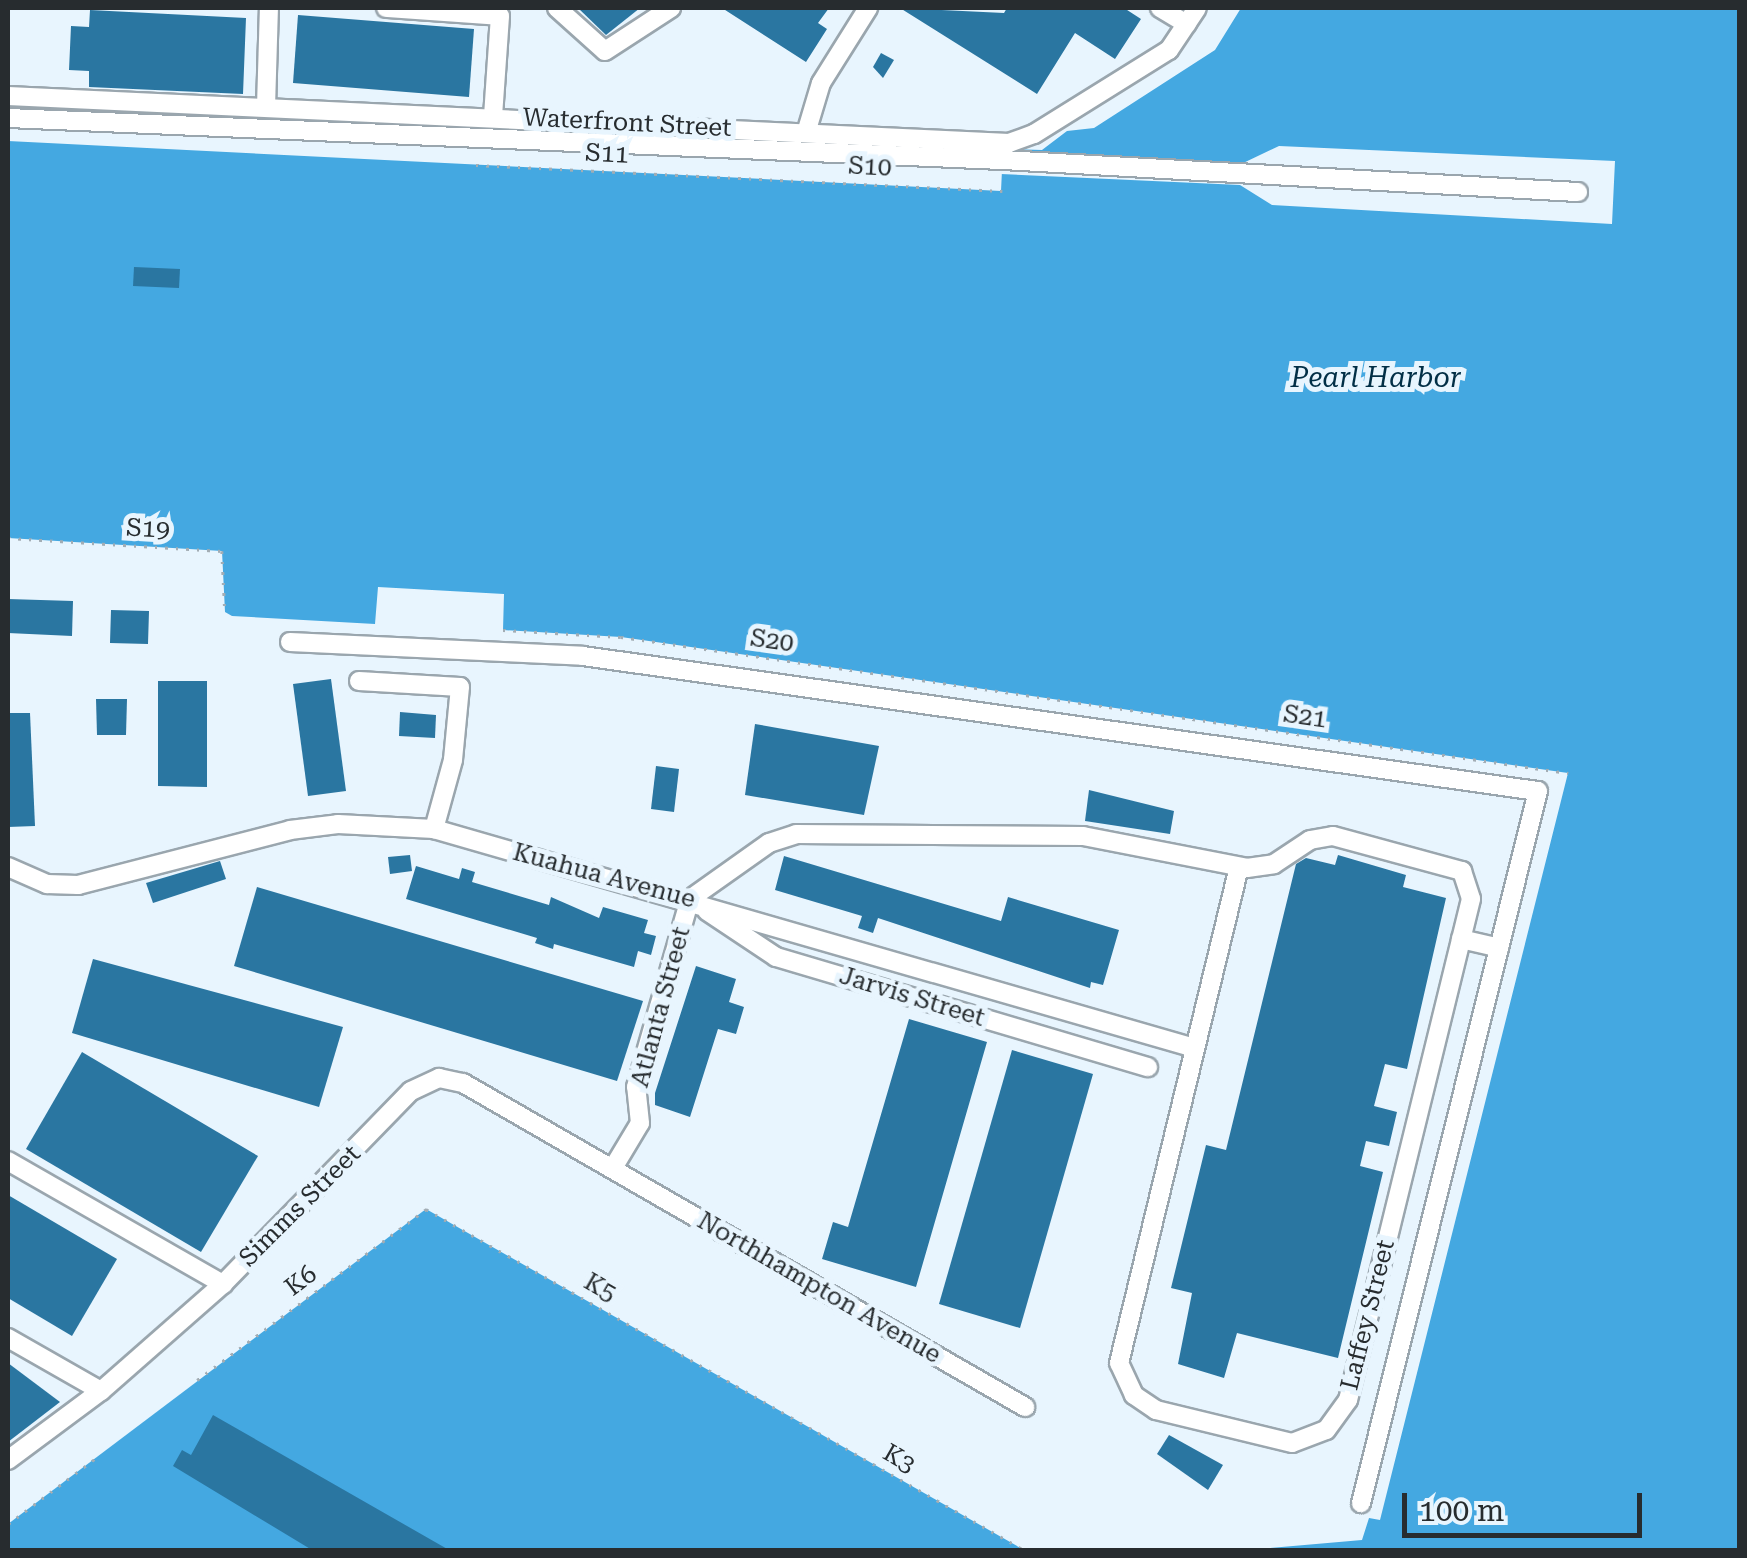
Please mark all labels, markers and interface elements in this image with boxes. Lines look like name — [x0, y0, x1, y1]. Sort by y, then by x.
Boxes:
street label: Waterfront Street — [522, 103, 732, 143]
street label: S11 — [584, 138, 630, 170]
street label: S10 — [847, 151, 893, 183]
water label: Pearl Harbor — [1290, 361, 1462, 395]
street label: S19 — [125, 513, 171, 545]
street label: S20 — [748, 623, 796, 659]
street label: S21 — [1281, 699, 1329, 735]
street label: Kuahua Avenue — [510, 837, 698, 915]
street label: Atlanta Street — [625, 924, 697, 1090]
street label: Jarvis Street — [836, 961, 988, 1033]
street label: Simms Street — [233, 1139, 367, 1273]
street label: Northhampton Avenue — [692, 1206, 946, 1370]
street label: Laffey Street — [1335, 1237, 1401, 1393]
street label: K6 — [279, 1259, 323, 1303]
street label: K5 — [579, 1267, 621, 1309]
street label: K3 — [878, 1438, 920, 1480]
scale bar — [1407, 1473, 1647, 1535]
text: 100 m — [1419, 1493, 1504, 1528]

